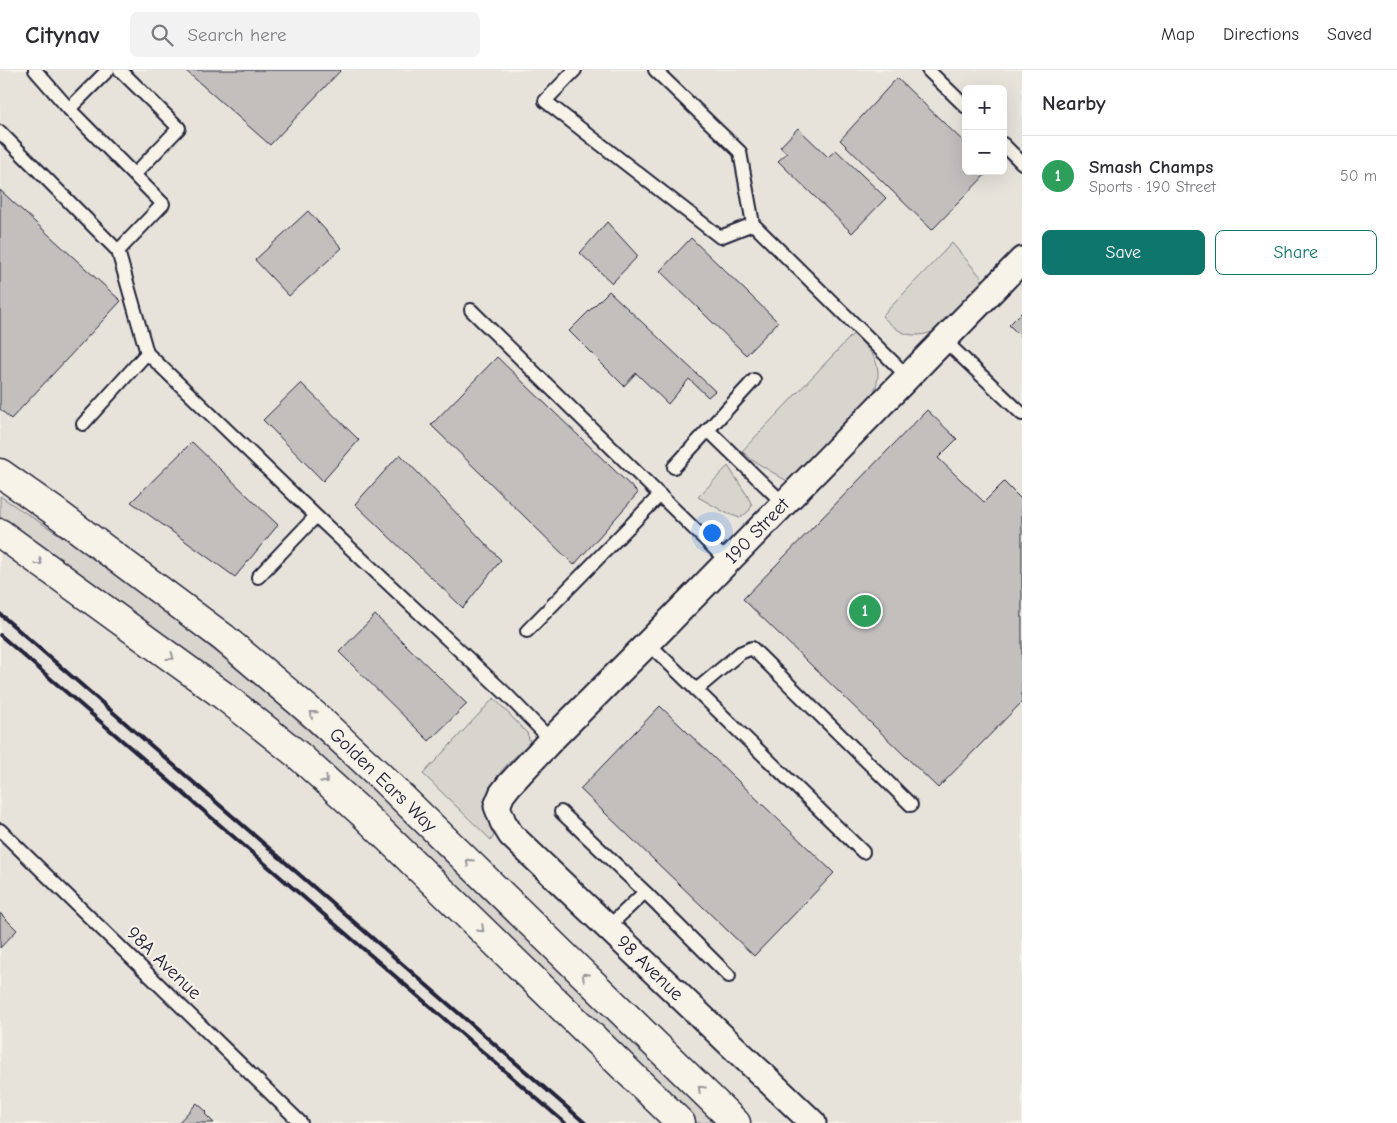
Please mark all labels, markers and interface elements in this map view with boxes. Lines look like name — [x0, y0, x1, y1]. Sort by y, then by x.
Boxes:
search box — [130, 12, 480, 57]
text: Citynav — [25, 21, 100, 49]
icon: search — [148, 21, 176, 49]
text: Search here — [188, 24, 286, 46]
text: Map — [1161, 24, 1195, 45]
text: Directions — [1223, 24, 1299, 45]
text: Saved — [1327, 24, 1372, 45]
map controls — [962, 85, 1007, 175]
button: + — [962, 85, 1007, 130]
text: Nearby — [1042, 91, 1106, 115]
button: − — [962, 130, 1007, 175]
text: Smash Champs — [1089, 156, 1213, 178]
text: 1 — [1055, 167, 1061, 185]
text: 50 m — [1340, 167, 1377, 185]
text: Sports · 190 Street — [1089, 178, 1216, 196]
button: Save — [1042, 230, 1205, 275]
button: Share — [1215, 230, 1377, 275]
street label: 190 Street — [720, 493, 794, 569]
your location — [699, 520, 725, 546]
one-way arrow — [33, 557, 42, 565]
pin: 1 — [849, 592, 881, 630]
one-way arrow — [165, 652, 174, 660]
one-way arrow — [310, 711, 319, 720]
street label: Golden Ears Way — [325, 723, 442, 837]
one-way arrow — [320, 774, 329, 783]
one-way arrow — [465, 859, 474, 868]
street label: 98A Avenue — [122, 922, 206, 1004]
one-way arrow — [475, 923, 484, 932]
street label: 98 Avenue — [612, 931, 688, 1005]
one-way arrow — [582, 973, 591, 982]
one-way arrow — [698, 1086, 707, 1095]

